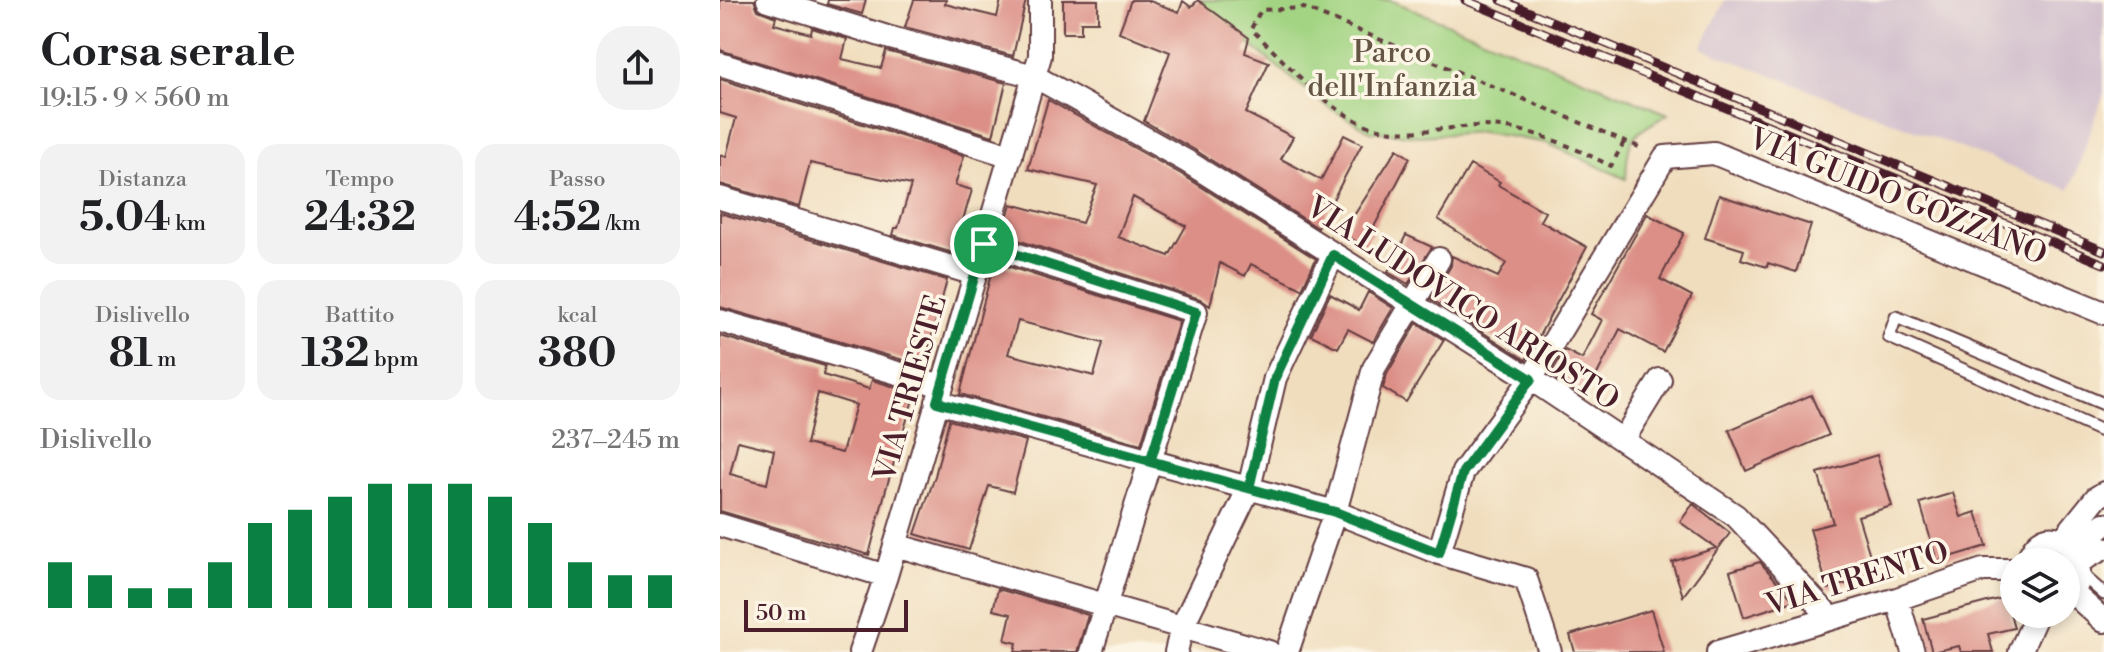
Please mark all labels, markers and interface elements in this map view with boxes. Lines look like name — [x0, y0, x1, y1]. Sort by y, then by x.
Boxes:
text: Corsa serale — [40, 24, 296, 79]
button: share — [596, 26, 680, 110]
park label: Parco dell'Infanzia — [1307, 34, 1477, 106]
text: 19:15 · 9 × 560 m — [40, 82, 229, 114]
street label: VIA GUIDO GOZZANO — [1742, 119, 2052, 274]
text: Distanza — [99, 166, 187, 193]
text: Tempo — [326, 166, 394, 193]
text: Passo — [549, 166, 606, 193]
street label: VIA LUDOVICO ARIOSTO — [1298, 188, 1626, 419]
text: 5.04 — [79, 193, 171, 243]
text: 24:32 — [304, 193, 416, 243]
text: 4:52 — [514, 193, 601, 243]
text: km — [171, 210, 206, 237]
text: /km — [601, 210, 641, 237]
pin — [950, 210, 1018, 278]
icon: arrive — [962, 222, 1006, 266]
street label: VIA TRIESTE — [866, 291, 956, 487]
text: Dislivello — [95, 302, 190, 329]
text: Battito — [325, 302, 395, 329]
text: kcal — [557, 302, 597, 329]
text: 81 — [109, 329, 153, 379]
text: 132 — [301, 329, 370, 379]
text: 380 — [538, 329, 617, 379]
text: m — [153, 346, 177, 373]
text: bpm — [370, 346, 419, 373]
text: Dislivello — [40, 424, 152, 456]
text: 237–245 m — [551, 424, 680, 456]
street label: VIA TRENTO — [1760, 533, 1953, 625]
map controls — [2000, 548, 2080, 628]
button: layers — [2000, 548, 2080, 628]
scale bar — [744, 596, 908, 632]
text: 50 m — [756, 600, 807, 627]

